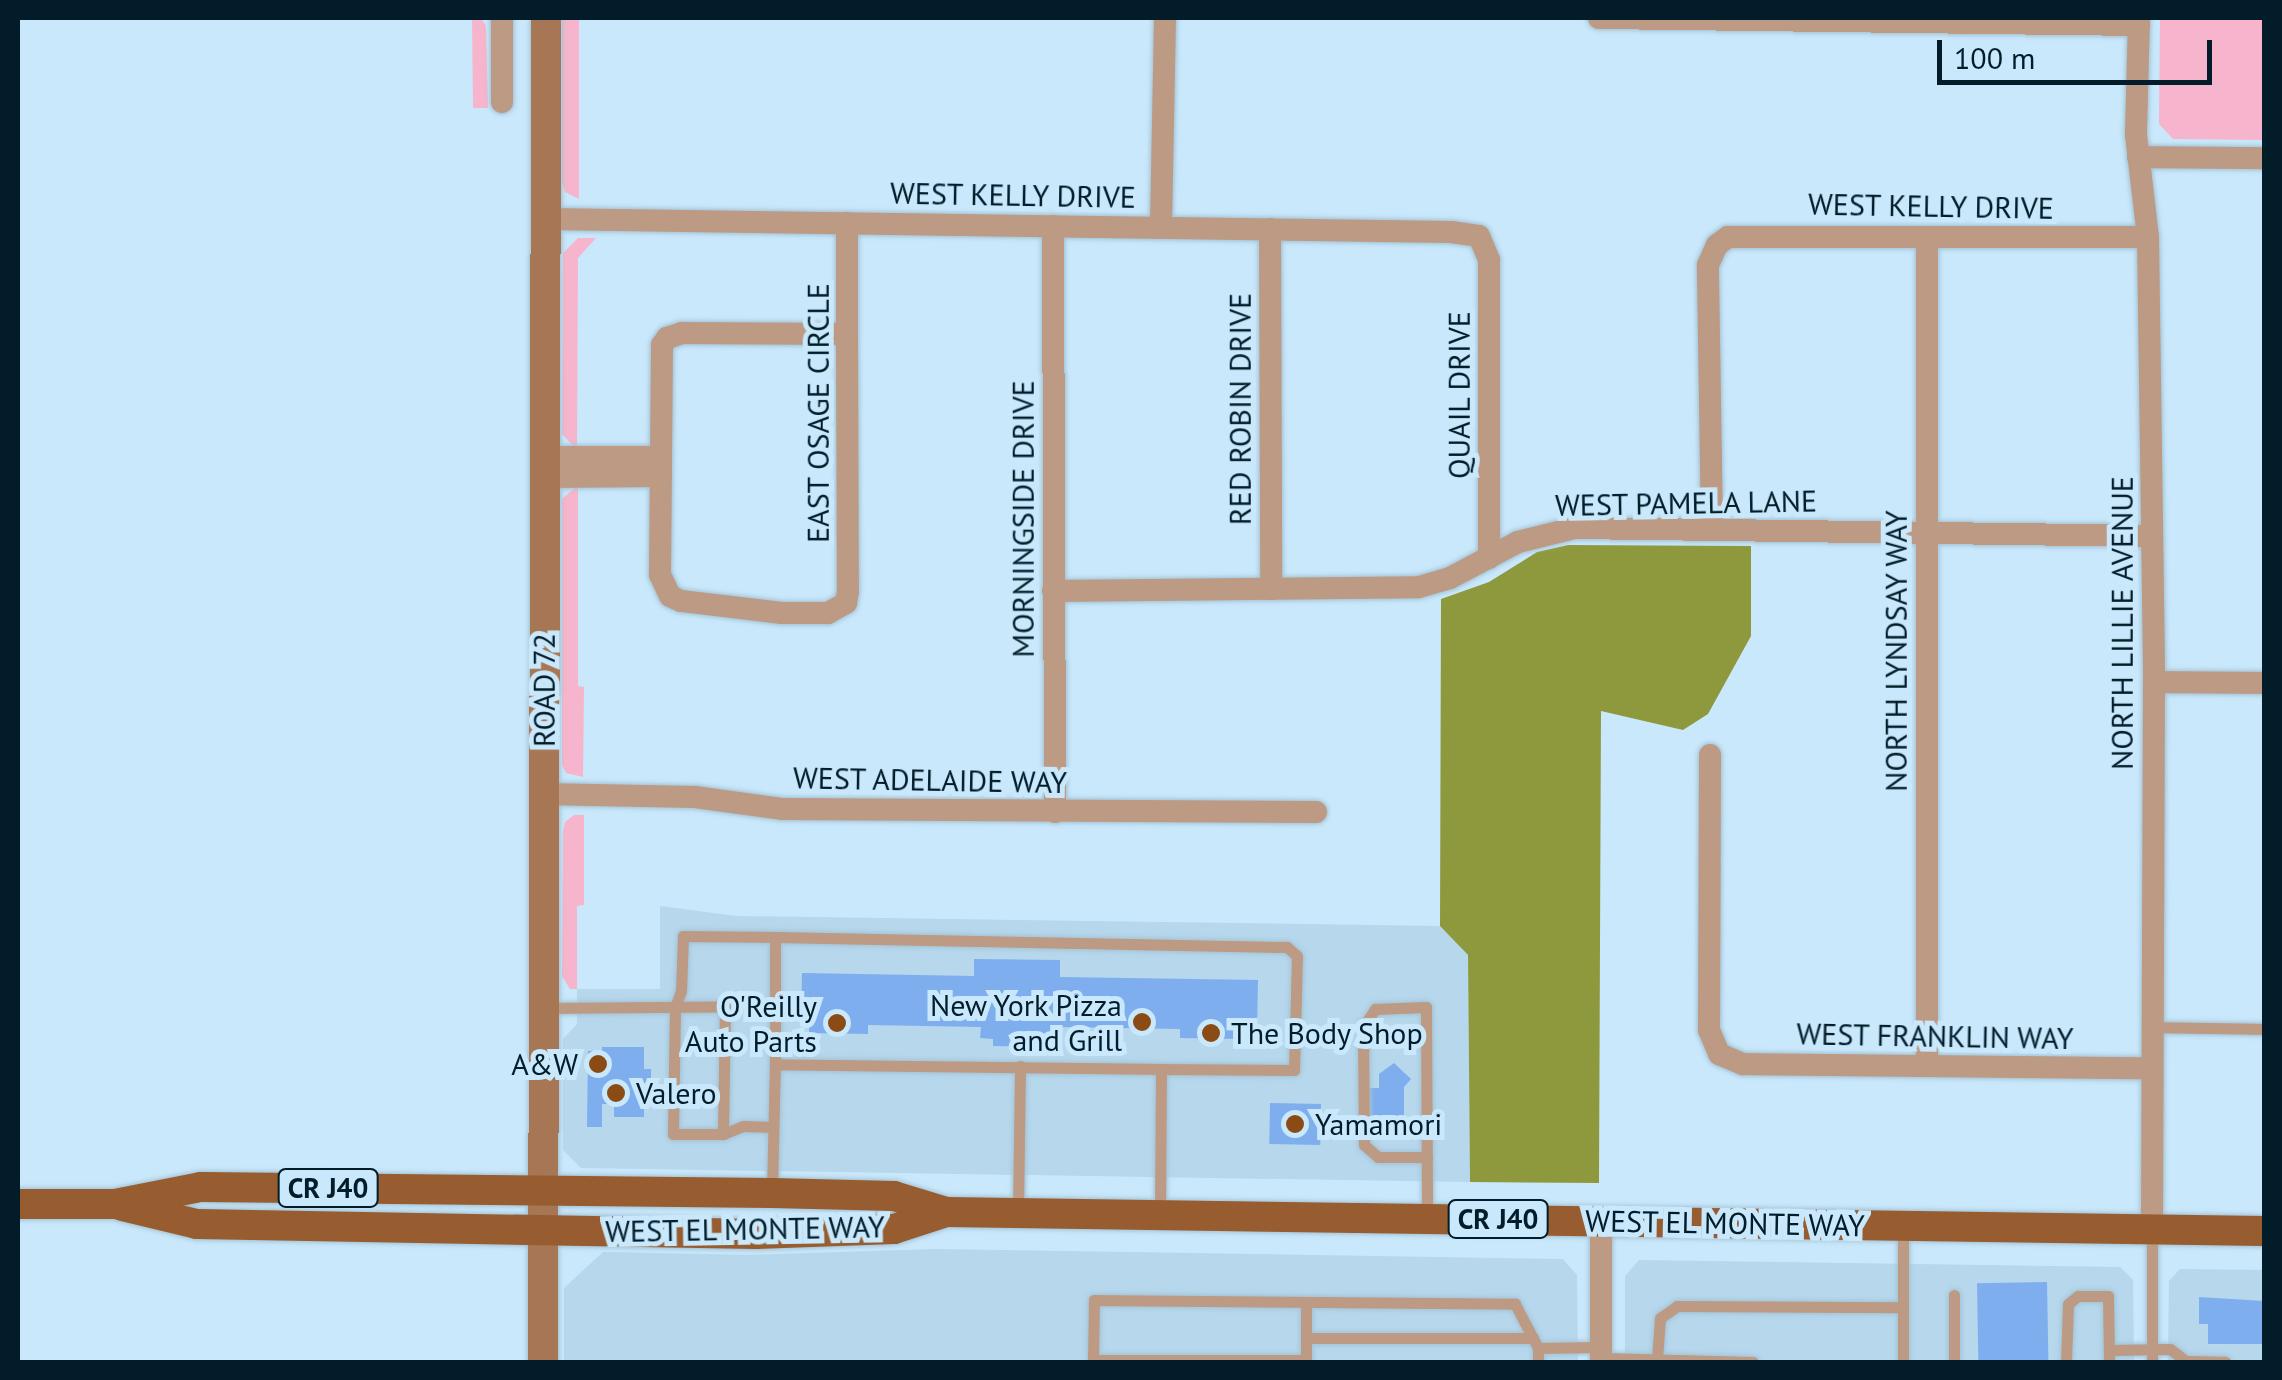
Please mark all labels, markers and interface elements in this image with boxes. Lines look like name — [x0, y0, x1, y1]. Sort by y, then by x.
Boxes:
scale bar — [1942, 20, 2217, 82]
text: 100 m — [1954, 38, 2035, 77]
street label: WEST KELLY DRIVE — [889, 175, 1137, 215]
street label: WEST KELLY DRIVE — [1807, 186, 2055, 226]
street label: EAST OSAGE CIRCLE — [800, 282, 836, 544]
street label: RED ROBIN DRIVE — [1222, 293, 1258, 525]
street label: QUAIL DRIVE — [1441, 310, 1477, 480]
street label: MORNINGSIDE DRIVE — [1005, 380, 1041, 658]
street label: NORTH LILLIE AVENUE — [2104, 476, 2140, 770]
street label: WEST PAMELA LANE — [1553, 483, 1819, 523]
street label: NORTH LYNDSAY WAY — [1878, 510, 1914, 792]
street label: ROAD 72 — [526, 633, 562, 747]
street label: WEST ADELAIDE WAY — [791, 760, 1069, 800]
place label: New York Pizza and Grill — [927, 987, 1122, 1058]
place label: O'Reilly Auto Parts — [685, 988, 817, 1058]
marker: New York Pizza and Grill — [1131, 1011, 1153, 1033]
marker: O'Reilly Auto Parts — [826, 1012, 848, 1034]
place label: The Body Shop — [1231, 1015, 1424, 1051]
street label: WEST FRANKLIN WAY — [1795, 1016, 2075, 1056]
marker: The Body Shop — [1200, 1022, 1222, 1044]
place label: A&W — [511, 1046, 578, 1082]
marker: A&W — [587, 1053, 609, 1075]
place label: Valero — [636, 1075, 717, 1111]
marker: Valero — [605, 1082, 627, 1104]
place label: Yamamori — [1315, 1106, 1442, 1142]
marker: Yamamori — [1284, 1113, 1306, 1135]
road number: CR J40 — [276, 1165, 380, 1211]
road number: CR J40 — [1446, 1196, 1550, 1242]
street label: WEST EL MONTE WAY — [1583, 1203, 1867, 1243]
street label: WEST EL MONTE WAY — [603, 1209, 887, 1249]

